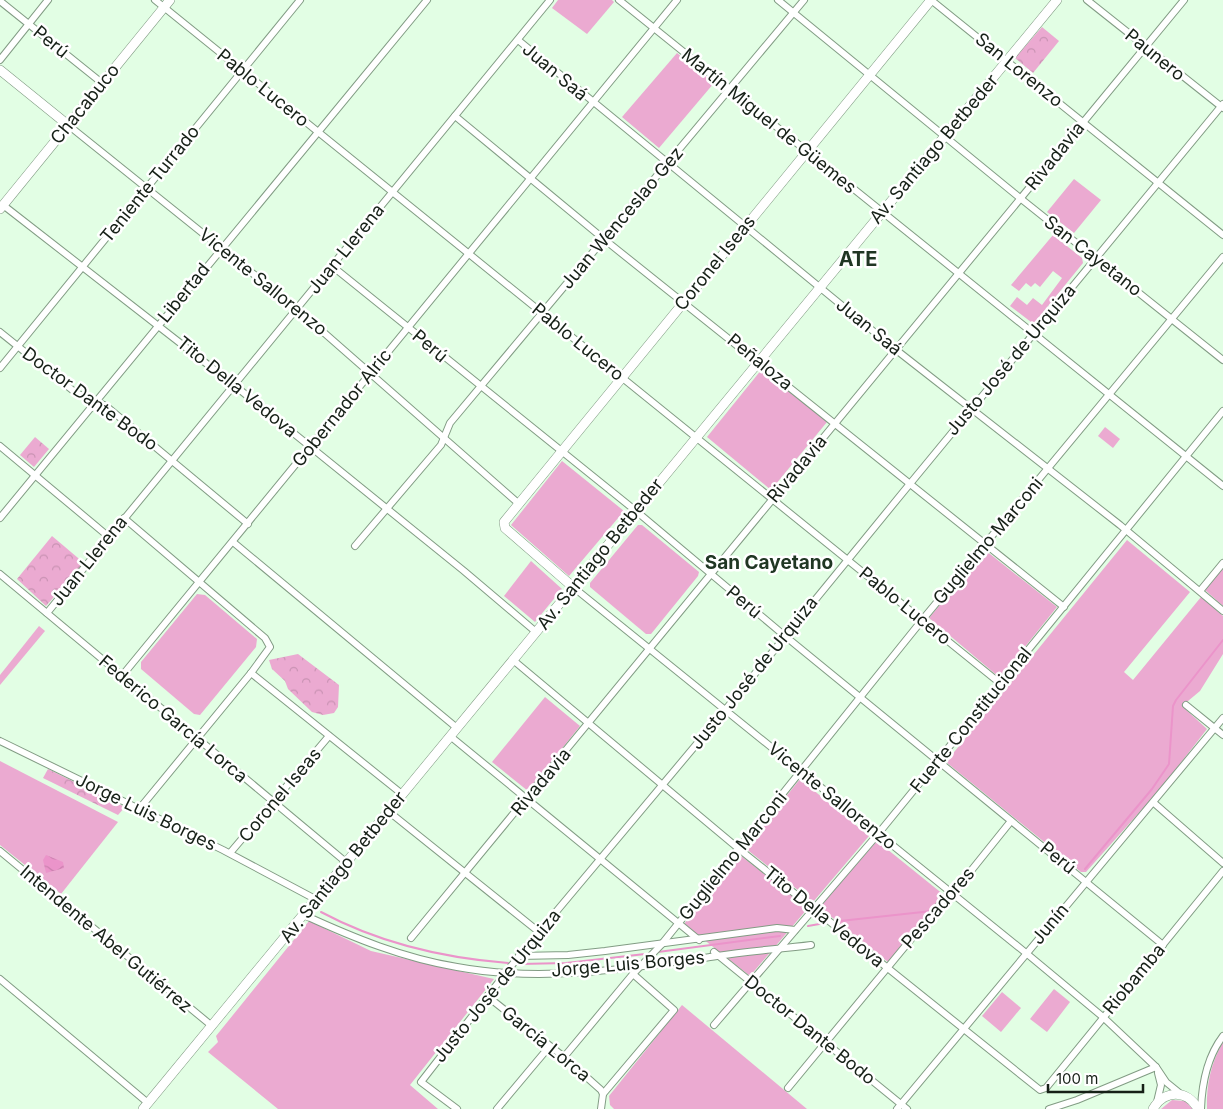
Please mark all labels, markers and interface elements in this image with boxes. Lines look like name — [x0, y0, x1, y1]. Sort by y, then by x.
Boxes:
street label: Perú — [29, 21, 73, 62]
street label: Paunero — [1121, 24, 1189, 85]
street label: San Lorenzo — [971, 28, 1067, 111]
street label: Juan Saá — [519, 38, 592, 105]
street label: Pablo Lucero — [213, 44, 313, 131]
street label: Martín Miguel de Güemes — [678, 44, 861, 198]
street label: Chacabuco — [46, 59, 123, 148]
street label: Av. Santiago Betbeder — [865, 70, 1002, 228]
street label: Rivadavia — [1021, 117, 1088, 194]
street label: Teniente Turrado — [96, 121, 203, 247]
street label: Juan Wenceslao Gez — [556, 142, 687, 293]
street label: Juan Llerena — [303, 200, 388, 298]
street label: Coronel Iseas — [670, 211, 759, 315]
street label: San Cayetano — [1040, 211, 1146, 300]
street label: Vicente Sallorenzo — [195, 224, 332, 340]
district label: ATE — [839, 247, 877, 271]
street label: Libertad — [153, 259, 214, 327]
street label: Justo José de Urquiza — [941, 280, 1080, 439]
street label: Juan Saá — [832, 294, 906, 359]
street label: Pablo Lucero — [528, 298, 628, 385]
street label: Perú — [409, 325, 452, 366]
street label: Peñaloza — [724, 329, 797, 394]
street label: Tito Della Vedova — [173, 332, 302, 442]
street label: Doctor Dante Bodo — [19, 343, 162, 455]
street label: Gobernador Alric — [288, 344, 396, 471]
street label: Rivadavia — [762, 431, 831, 507]
street label: Guglielmo Marconi — [928, 473, 1047, 608]
street label: Av. Santiago Betbeder — [532, 474, 667, 633]
street label: Juan Llerena — [46, 512, 131, 610]
district label: San Cayetano — [705, 551, 833, 574]
street label: Pablo Lucero — [855, 562, 955, 649]
street label: Perú — [723, 581, 766, 622]
street label: Justo José de Urquiza — [685, 592, 822, 753]
street label: Fuerte Constitucional — [906, 643, 1036, 797]
street label: Federico García Lorca — [95, 650, 252, 787]
street label: Vicente Sallorenzo — [764, 738, 901, 854]
street label: Coronel Iseas — [234, 743, 325, 846]
street label: Rivadavia — [506, 744, 575, 820]
street label: Jorge Luis Borges — [72, 768, 220, 855]
street label: Av. Santiago Betbeder — [275, 787, 410, 946]
street label: Guglielmo Marconi — [674, 787, 791, 924]
street label: Perú — [1036, 837, 1080, 878]
street label: Intendente Abel Gutiérrez — [16, 861, 196, 1017]
street label: Tito Della Vedova — [760, 862, 889, 972]
street label: Pescadores — [897, 863, 978, 952]
street label: Junín — [1027, 899, 1073, 948]
street label: Justo José de Urquiza — [428, 905, 565, 1066]
street label: Riobamba — [1098, 939, 1169, 1018]
street label: Jorge Luis Borges — [550, 946, 706, 981]
street label: Doctor Dante Bodo — [741, 971, 880, 1089]
street label: García Lorca — [498, 1002, 595, 1086]
scale bar — [1048, 1062, 1143, 1094]
text: 100 m — [1056, 1069, 1098, 1088]

